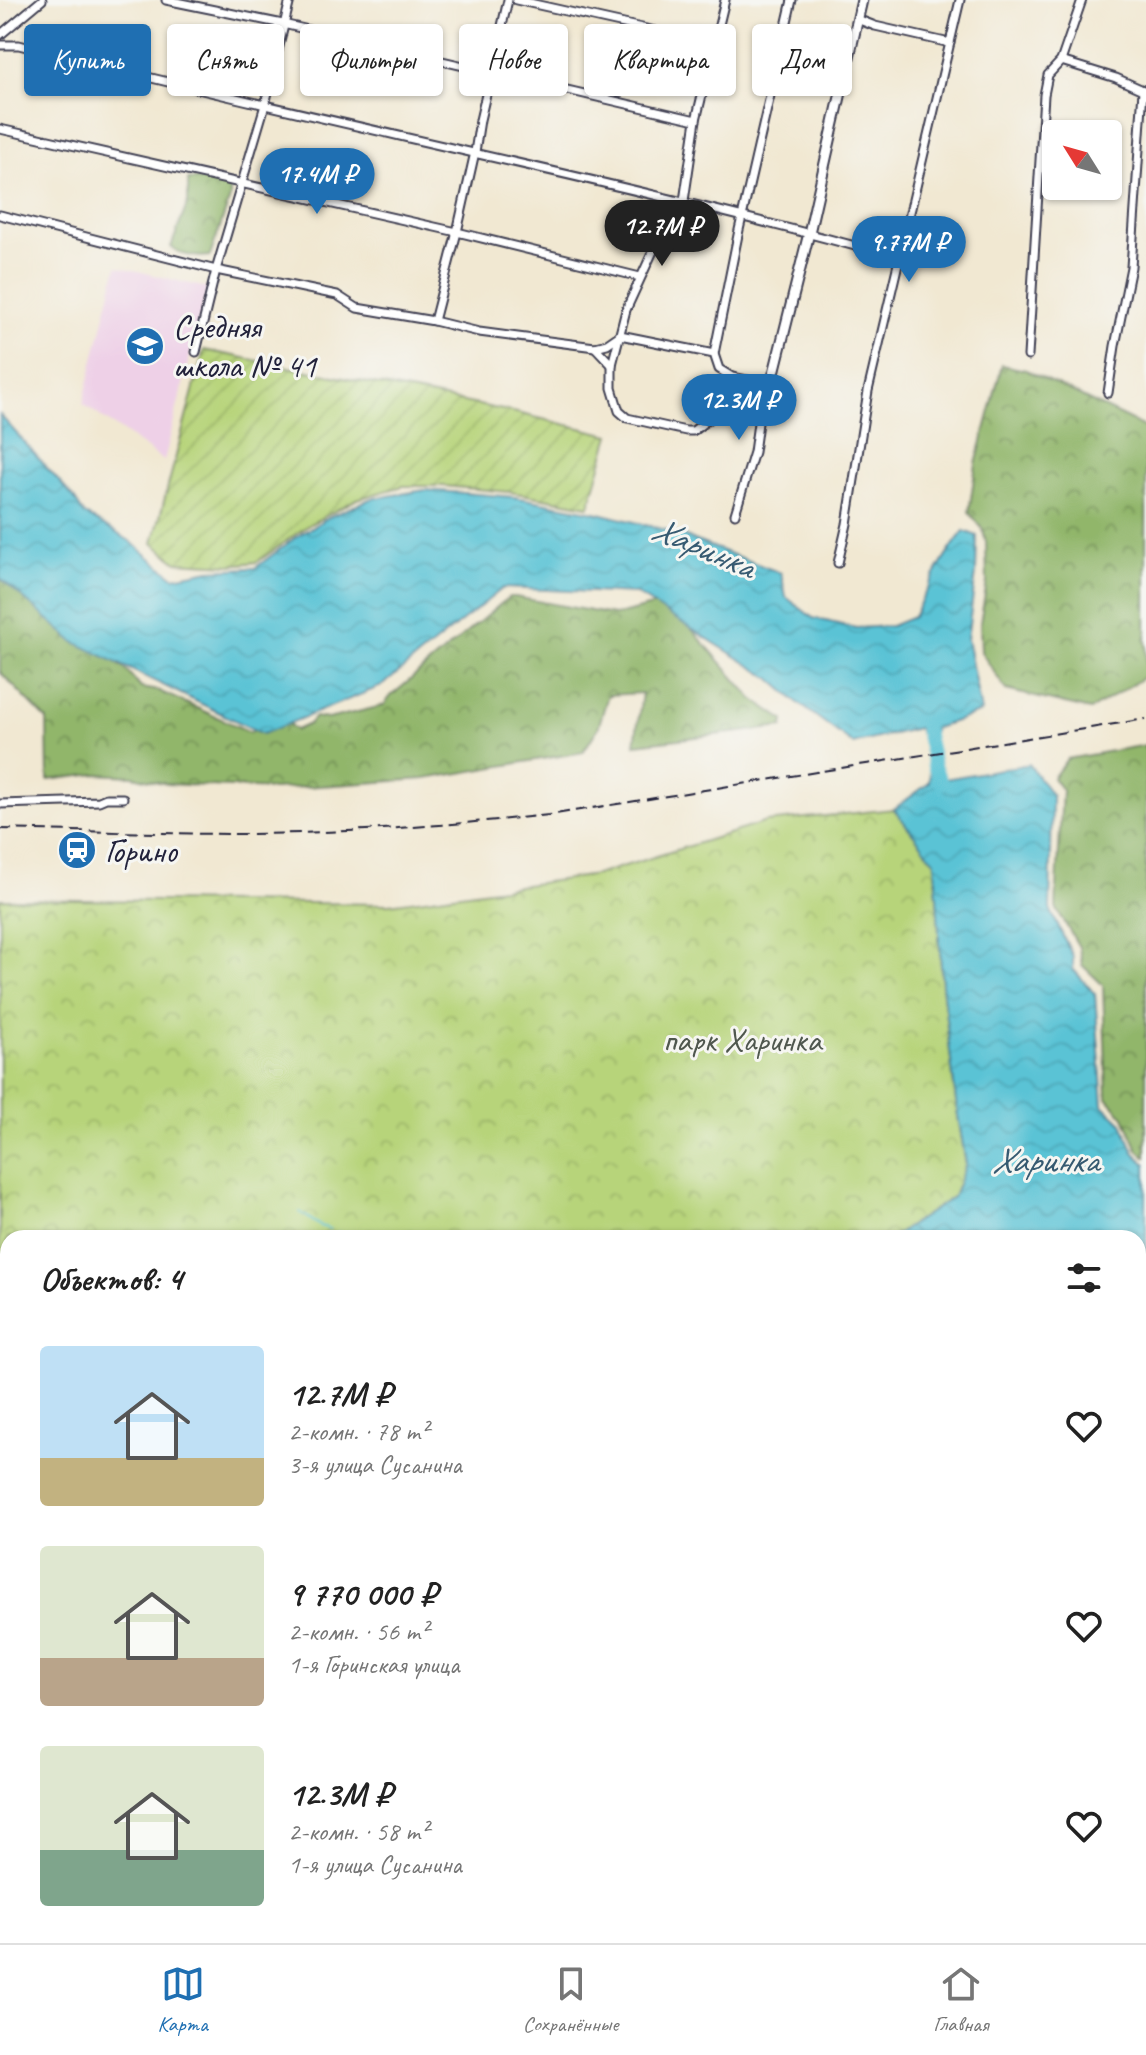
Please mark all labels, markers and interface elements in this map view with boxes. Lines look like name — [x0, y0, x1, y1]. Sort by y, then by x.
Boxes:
chip: Купить — [24, 24, 151, 96]
chip: Снять — [167, 24, 284, 96]
chip: Фильтры — [300, 24, 443, 96]
chip: Новое — [459, 24, 568, 96]
chip: Квартира — [584, 24, 736, 96]
chip: Дом — [752, 24, 852, 96]
north arrow — [1042, 120, 1122, 200]
map controls — [1042, 120, 1122, 200]
pin: 17.4M ₽ — [243, 148, 391, 216]
text: 17.4M ₽ — [278, 157, 356, 190]
pin: 12.7M ₽ — [588, 200, 736, 268]
text: 12.7M ₽ — [623, 209, 701, 242]
pin: 9.77M ₽ — [835, 216, 983, 284]
text: 9.77M ₽ — [870, 225, 948, 258]
place label: Средняя школа № 41 — [173, 305, 318, 387]
school or university icon: Средняя школа № 41 — [124, 325, 166, 367]
pin: 12.3M ₽ — [665, 374, 813, 442]
text: 12.3M ₽ — [700, 383, 778, 416]
water label: Харинка — [646, 505, 765, 590]
station icon: Горино — [56, 829, 98, 871]
place label: Горино — [105, 829, 179, 872]
park label: парк Харинка — [663, 1018, 823, 1061]
water label: Харинка — [992, 1137, 1102, 1183]
icon: filters — [1062, 1256, 1106, 1300]
text: Объектов: 4 — [40, 1257, 182, 1300]
text: 12.7M ₽ — [288, 1372, 391, 1415]
icon: home — [104, 1378, 200, 1474]
icon: heart — [1062, 1404, 1106, 1448]
text: 2-комн. · 78 m² — [288, 1415, 428, 1448]
text: 3-я улица Сусанина — [288, 1448, 462, 1481]
text: 9 770 000 ₽ — [288, 1572, 437, 1615]
icon: home — [104, 1578, 200, 1674]
icon: heart — [1062, 1604, 1106, 1648]
text: 2-комн. · 56 m² — [288, 1615, 428, 1648]
text: 1-я Горинская улица — [288, 1648, 459, 1681]
text: 12.3M ₽ — [288, 1772, 391, 1815]
icon: home — [104, 1778, 200, 1874]
icon: heart — [1062, 1804, 1106, 1848]
text: 2-комн. · 58 m² — [288, 1815, 428, 1848]
text: 1-я улица Сусанина — [288, 1848, 462, 1881]
tab: Карта — [158, 1962, 208, 2038]
tab: Сохранённые — [523, 1962, 618, 2038]
tab: Главная — [933, 1962, 988, 2038]

